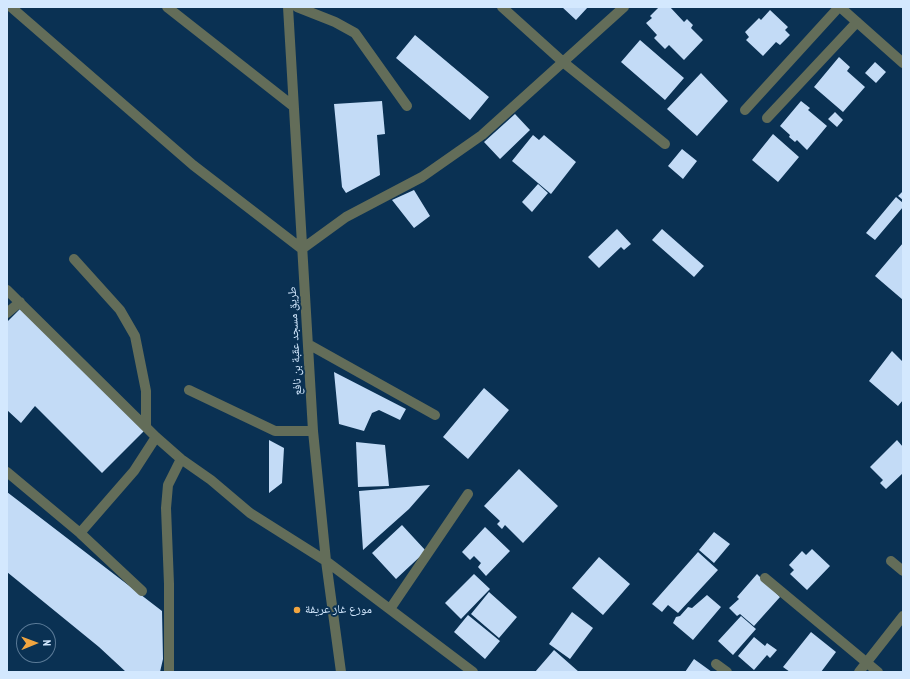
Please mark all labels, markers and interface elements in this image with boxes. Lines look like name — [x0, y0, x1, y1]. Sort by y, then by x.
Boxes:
street label: طريق مسجد عقبة بن نافع — [285, 286, 305, 396]
place label: موزع غاز عريفة — [305, 603, 372, 617]
marker: موزع غاز عريفة — [292, 605, 302, 615]
north arrow — [16, 623, 56, 663]
text: N — [40, 640, 54, 646]

